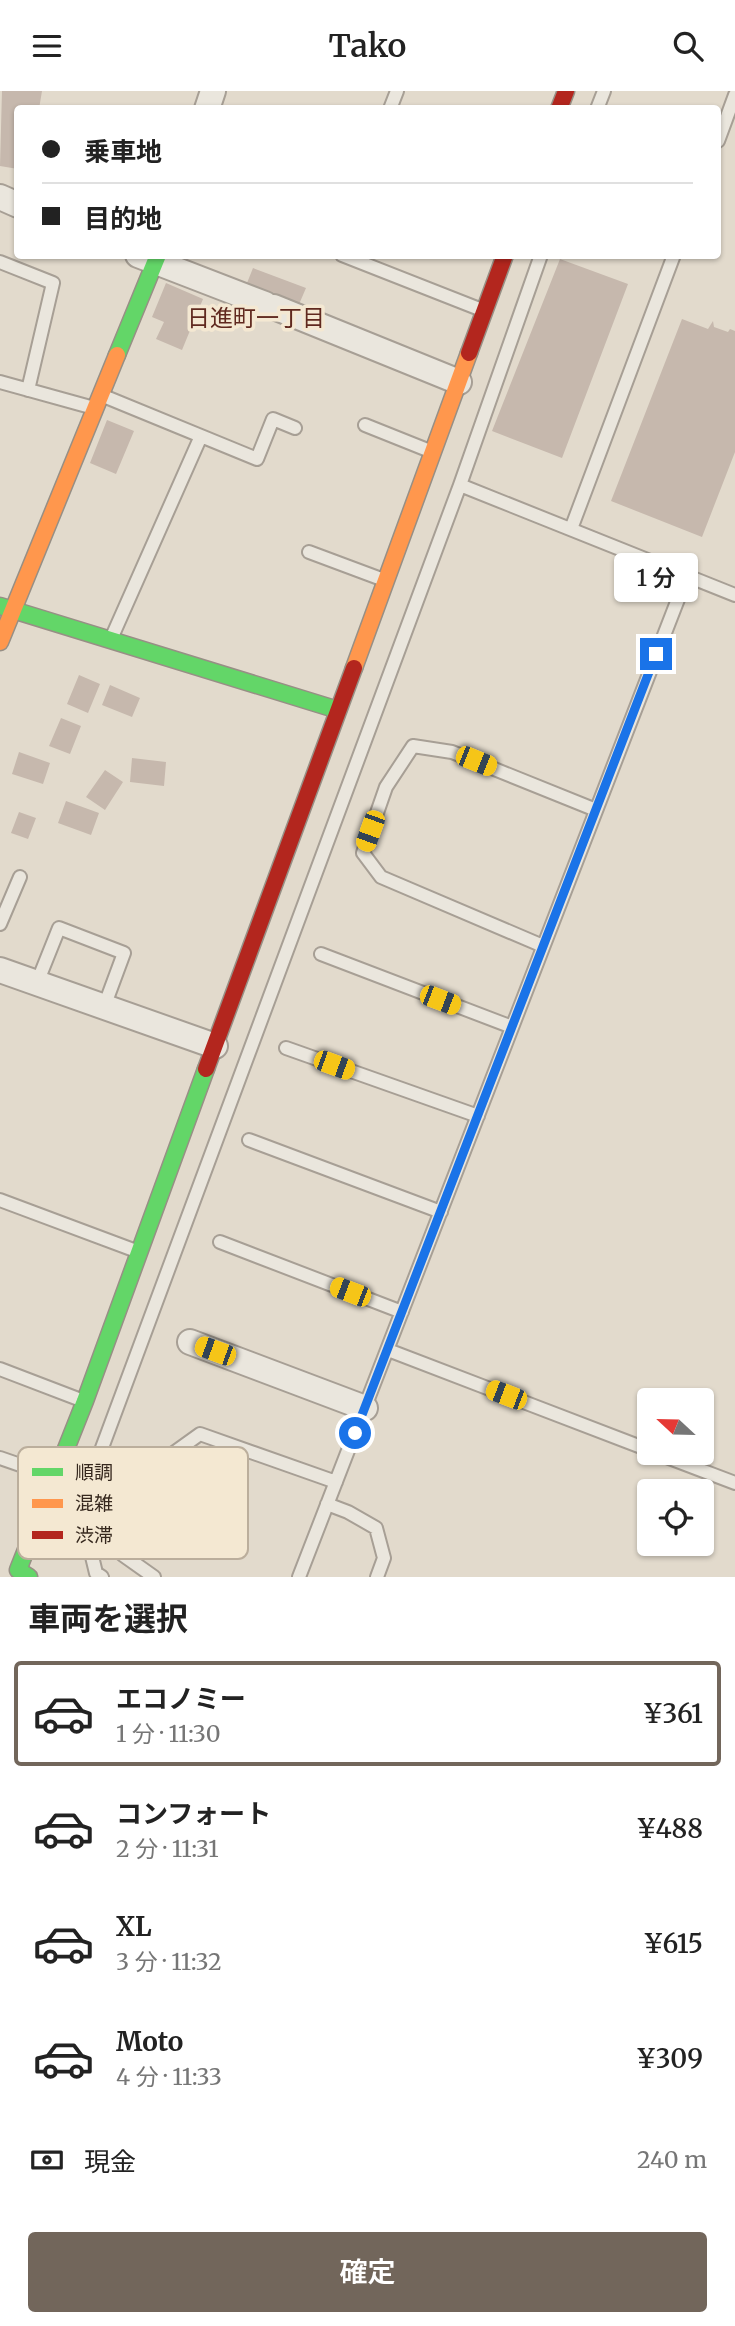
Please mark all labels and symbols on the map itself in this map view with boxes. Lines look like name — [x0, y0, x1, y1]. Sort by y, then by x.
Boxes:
district label: 日進町一丁目 — [187, 303, 325, 332]
callout: 1 分 — [614, 553, 698, 601]
route end — [640, 638, 672, 670]
car — [453, 743, 500, 779]
car — [353, 808, 388, 854]
car — [417, 983, 464, 1017]
car — [311, 1048, 358, 1082]
car — [327, 1275, 374, 1309]
car — [192, 1334, 239, 1368]
car — [483, 1378, 530, 1412]
north arrow — [637, 1388, 714, 1465]
route start — [339, 1417, 371, 1449]
legend — [18, 1447, 248, 1559]
text: 順調 — [75, 1460, 113, 1484]
text: 混雑 — [75, 1491, 113, 1515]
text: 渋滞 — [75, 1523, 113, 1547]

